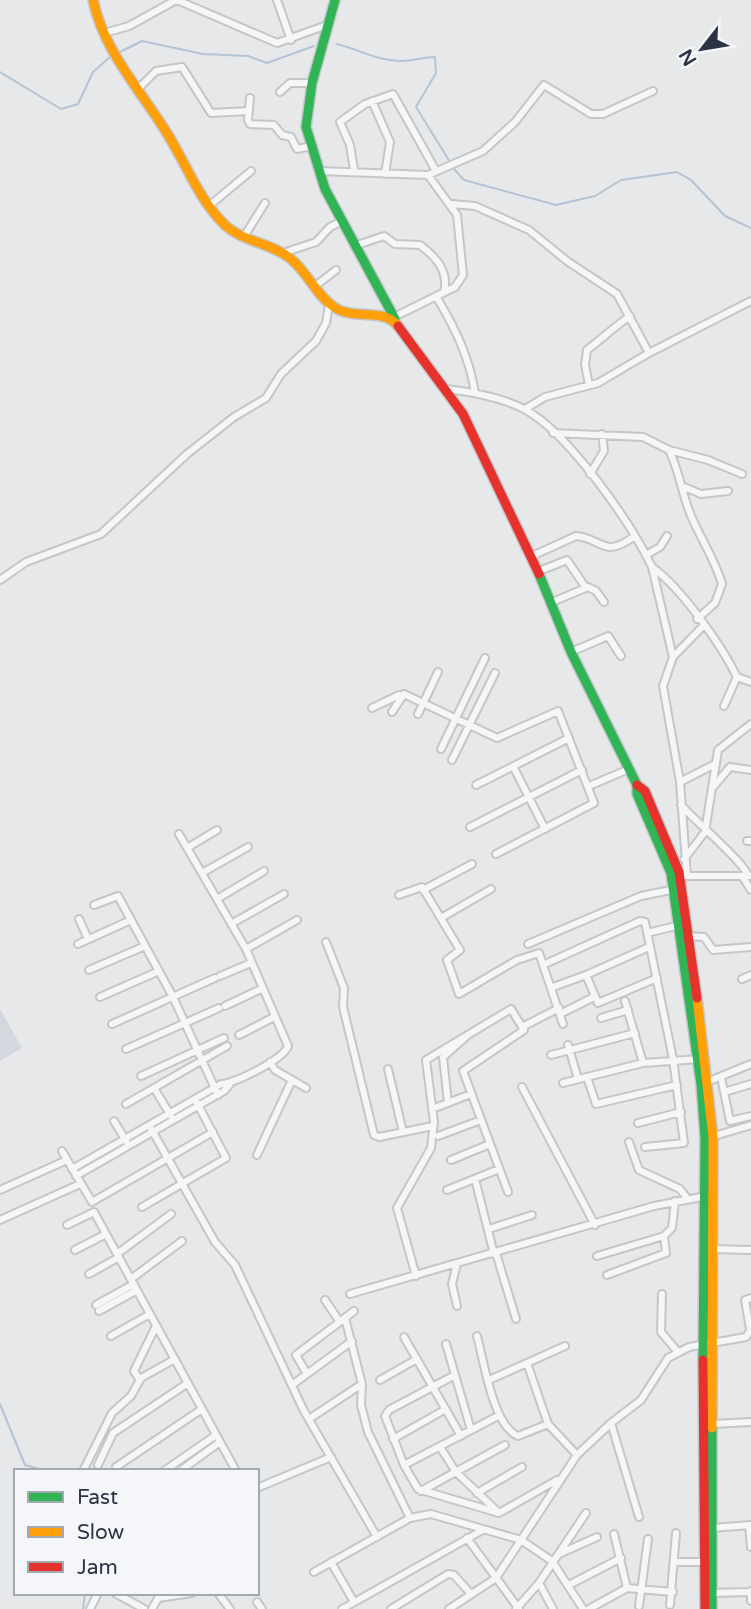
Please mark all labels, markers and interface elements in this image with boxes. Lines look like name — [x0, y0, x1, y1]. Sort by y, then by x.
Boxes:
north arrow — [667, 14, 737, 84]
text: N — [675, 45, 702, 69]
legend — [14, 1469, 259, 1595]
text: Fast — [77, 1485, 118, 1510]
text: Slow — [77, 1520, 125, 1545]
text: Jam — [77, 1555, 118, 1580]

